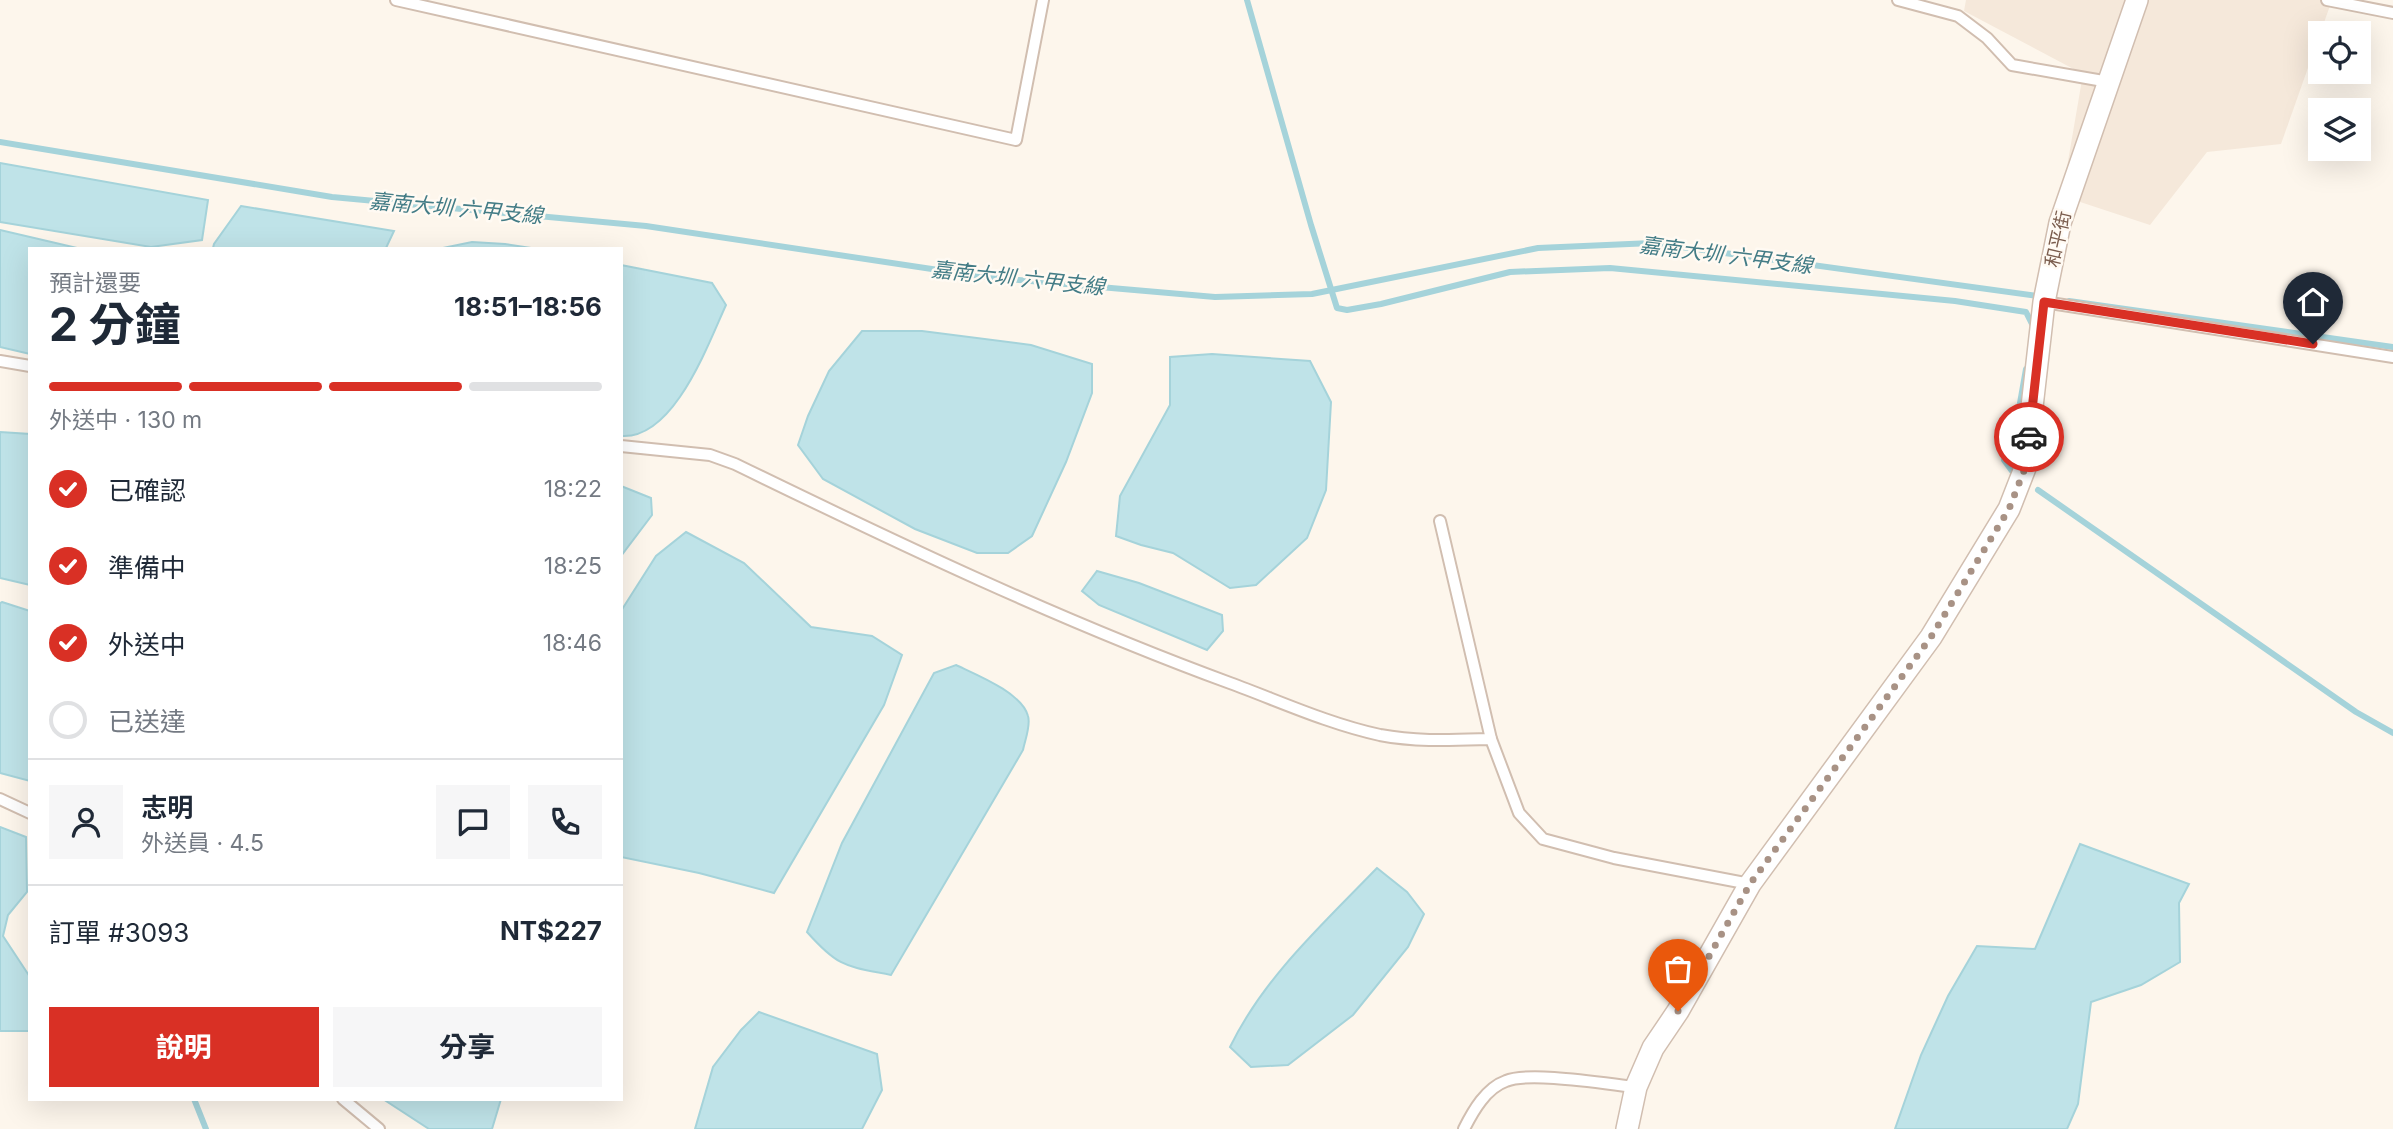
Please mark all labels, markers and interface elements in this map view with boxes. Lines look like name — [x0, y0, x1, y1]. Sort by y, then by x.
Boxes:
map controls — [2308, 21, 2371, 161]
button: locate — [2308, 21, 2371, 84]
button: layers — [2308, 98, 2371, 161]
water label: 嘉南大圳 六甲支線 — [368, 188, 546, 228]
street label: 和平街 — [2040, 209, 2076, 269]
water label: 嘉南大圳 六甲支線 — [1638, 232, 1816, 278]
water label: 嘉南大圳 六甲支線 — [930, 256, 1108, 300]
text: 預計還要 — [49, 269, 141, 297]
pin — [2283, 272, 2343, 344]
icon: home — [2294, 283, 2332, 321]
text: 18:51–18:56 — [454, 291, 602, 322]
text: 2 分鐘 — [49, 296, 181, 352]
courier — [1994, 402, 2064, 472]
text: 外送中 · 130 m — [49, 406, 202, 434]
icon: car — [2010, 418, 2048, 456]
icon: check — [49, 470, 87, 508]
text: 已確認 — [108, 475, 186, 506]
text: 18:22 — [544, 475, 602, 503]
icon: check — [49, 547, 87, 585]
text: 準備中 — [108, 552, 186, 583]
text: 18:25 — [544, 552, 602, 580]
icon: check — [49, 624, 87, 662]
text: 外送中 — [108, 629, 186, 660]
text: 18:46 — [543, 629, 602, 657]
text: 已送達 — [108, 706, 186, 737]
button: person — [49, 785, 123, 859]
button: chat — [436, 785, 510, 859]
button: phone — [528, 785, 602, 859]
text: 志明 — [141, 792, 193, 823]
text: 外送員 · 4.5 — [141, 829, 264, 857]
text: NT$227 — [500, 915, 602, 946]
text: 訂單 #3093 — [49, 917, 189, 948]
pin — [1648, 939, 1708, 1011]
icon: bag — [1659, 950, 1697, 988]
button: 說明 — [49, 1007, 319, 1087]
button: 分享 — [333, 1007, 602, 1087]

